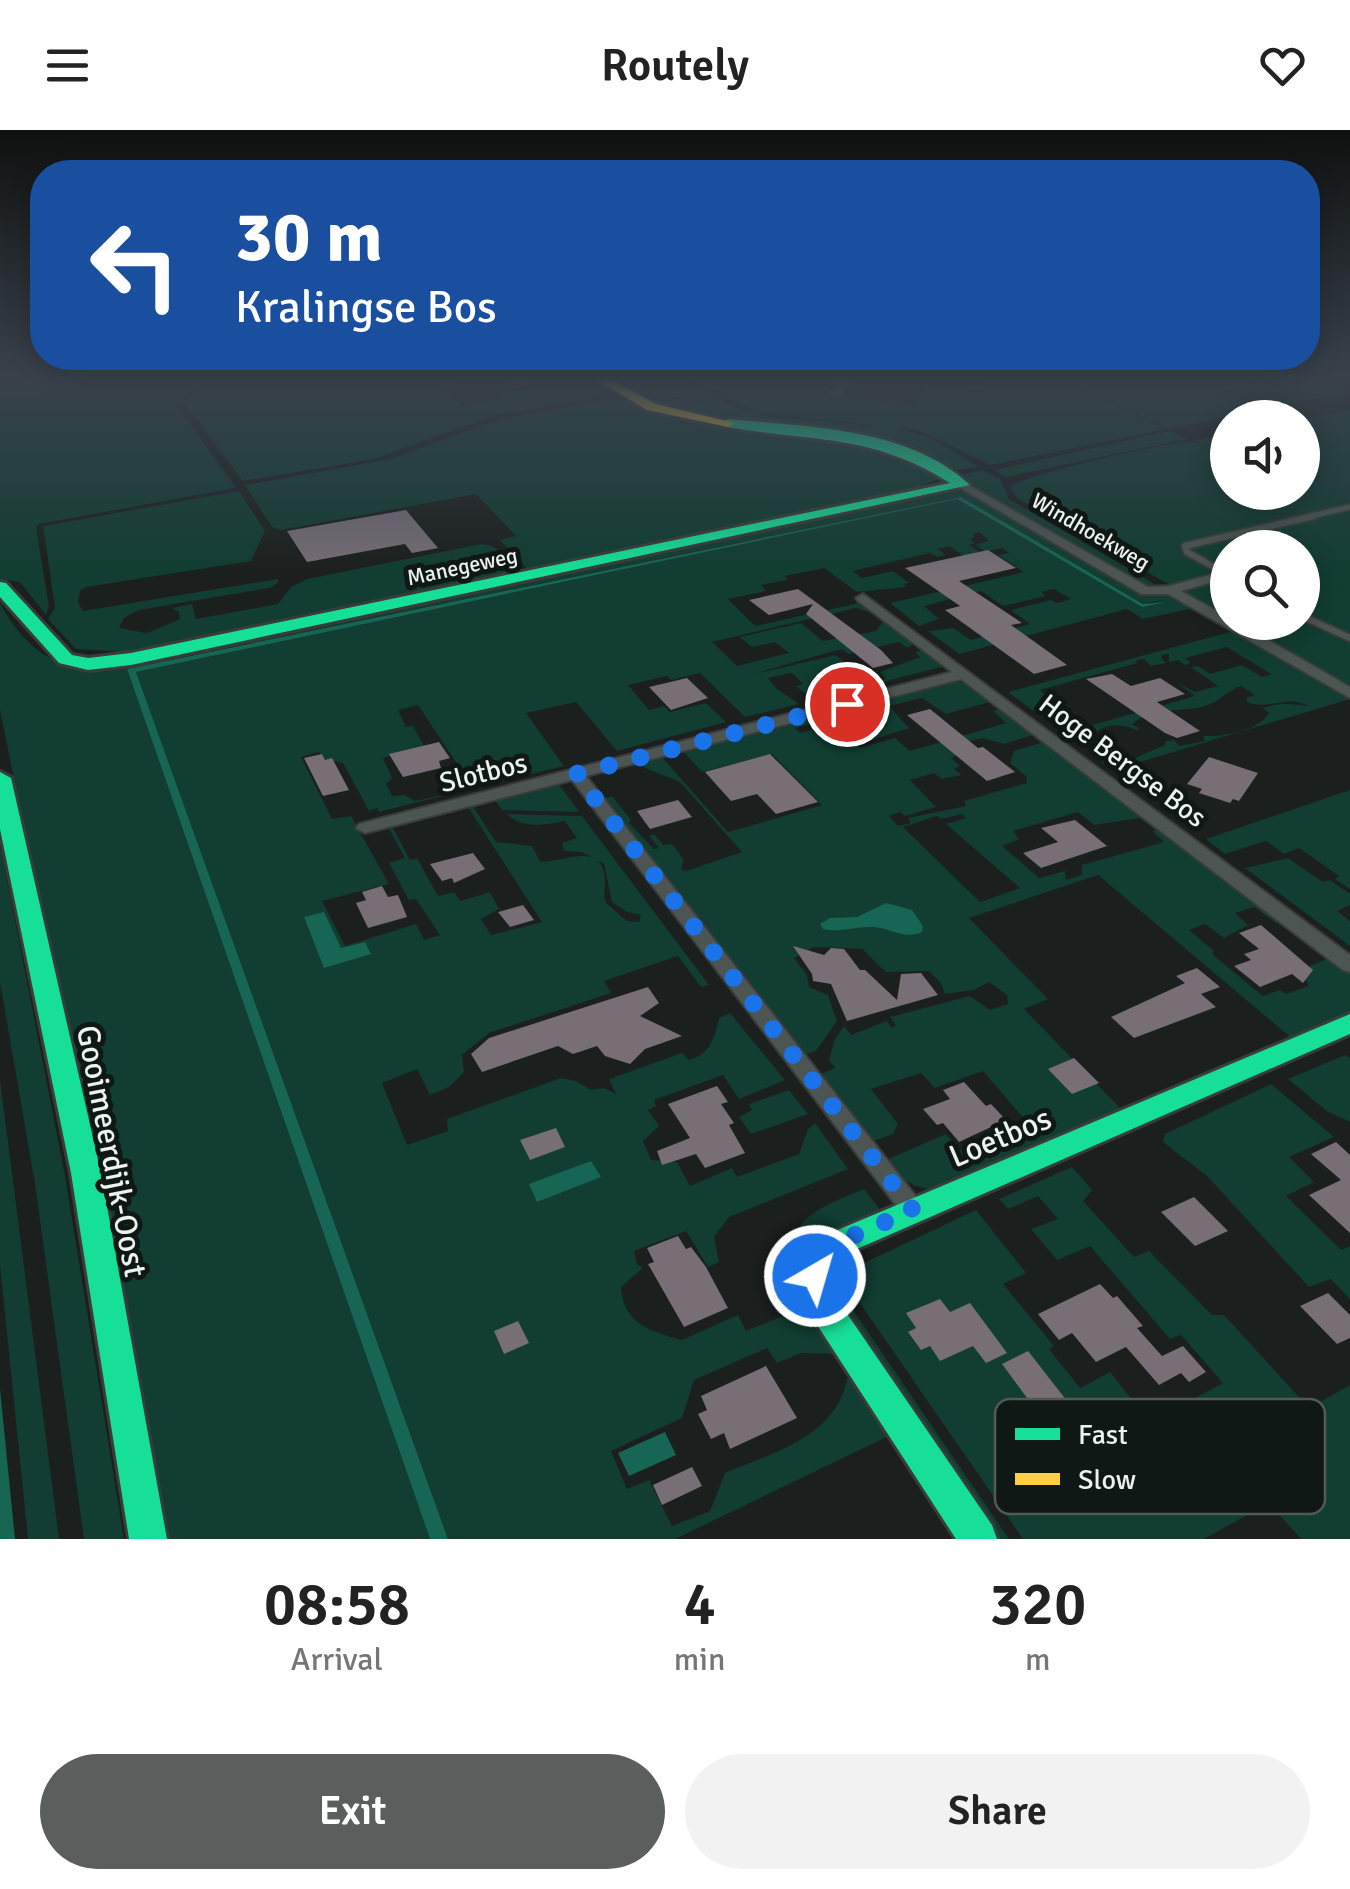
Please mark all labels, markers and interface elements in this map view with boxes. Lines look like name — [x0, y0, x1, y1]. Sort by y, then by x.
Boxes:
icon: menu — [40, 38, 95, 93]
text: Routely — [601, 38, 749, 93]
icon: heart — [1255, 38, 1310, 93]
text: 30 m — [235, 194, 383, 280]
icon: left — [70, 200, 200, 330]
text: Kralingse Bos — [235, 280, 497, 335]
map controls — [1210, 400, 1320, 640]
button: sound — [1210, 400, 1320, 510]
street label: Windhoekweg — [1027, 487, 1155, 576]
button: search — [1210, 530, 1320, 640]
street label: Manegeweg — [404, 542, 520, 591]
pin — [805, 662, 890, 747]
icon: arrive — [820, 677, 875, 732]
street label: Hoge Bergse Bos — [1032, 687, 1213, 835]
street label: Slotbos — [436, 746, 531, 800]
street label: Gooimeerdijk-Oost — [68, 1022, 155, 1280]
street label: Loetbos — [943, 1099, 1057, 1176]
position arrow — [763, 1224, 867, 1328]
legend — [995, 1399, 1325, 1514]
text: Fast — [1078, 1418, 1128, 1452]
text: Slow — [1078, 1463, 1136, 1497]
text: 08:58 — [264, 1568, 410, 1642]
text: 4 — [683, 1568, 716, 1642]
text: 320 — [989, 1568, 1086, 1642]
text: Arrival — [291, 1640, 383, 1679]
text: min — [674, 1640, 725, 1679]
text: m — [1025, 1640, 1051, 1679]
button: Exit — [40, 1754, 665, 1869]
button: Share — [685, 1754, 1310, 1869]

